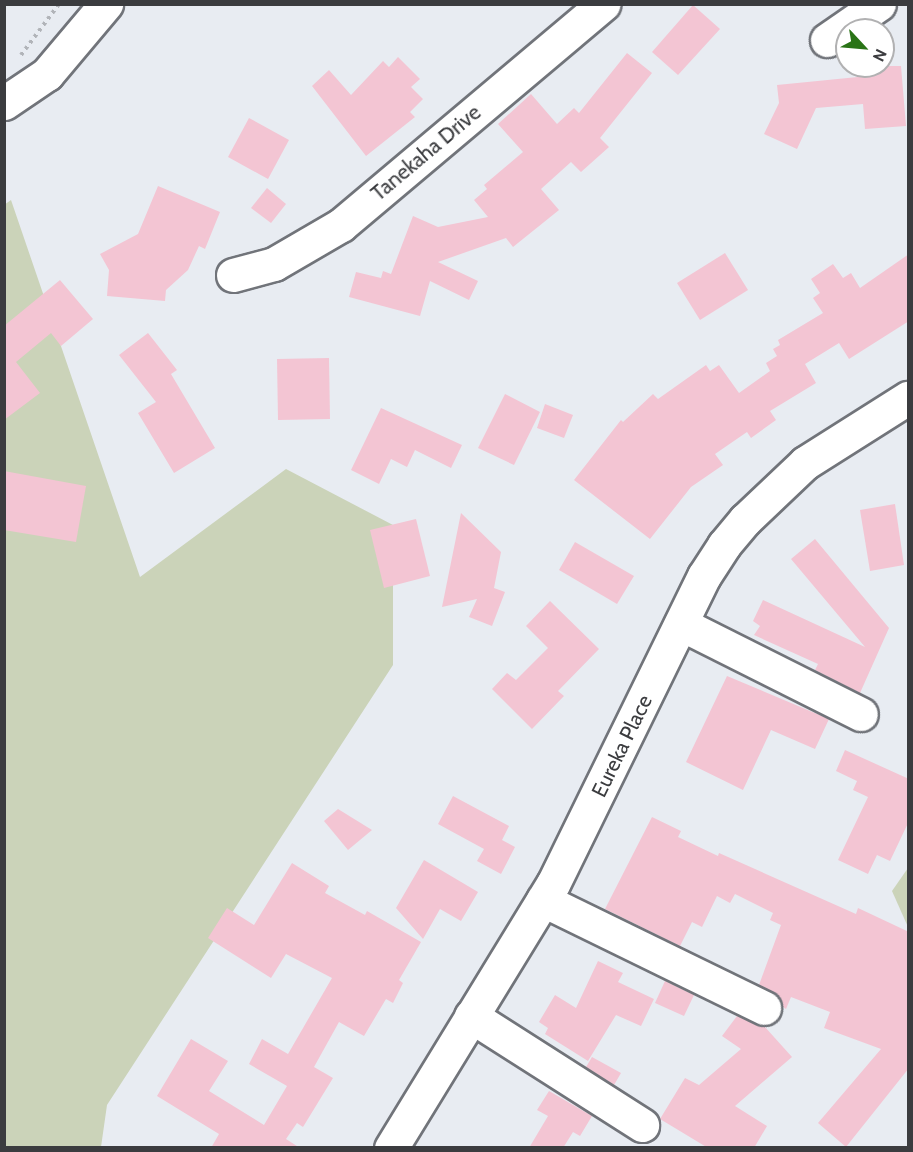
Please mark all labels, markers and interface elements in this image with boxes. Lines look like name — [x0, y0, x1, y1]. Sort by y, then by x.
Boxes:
north arrow — [835, 18, 895, 78]
text: N — [869, 46, 891, 64]
street label: Tanekaha Drive — [366, 100, 486, 206]
street label: Eureka Place — [586, 691, 658, 801]

